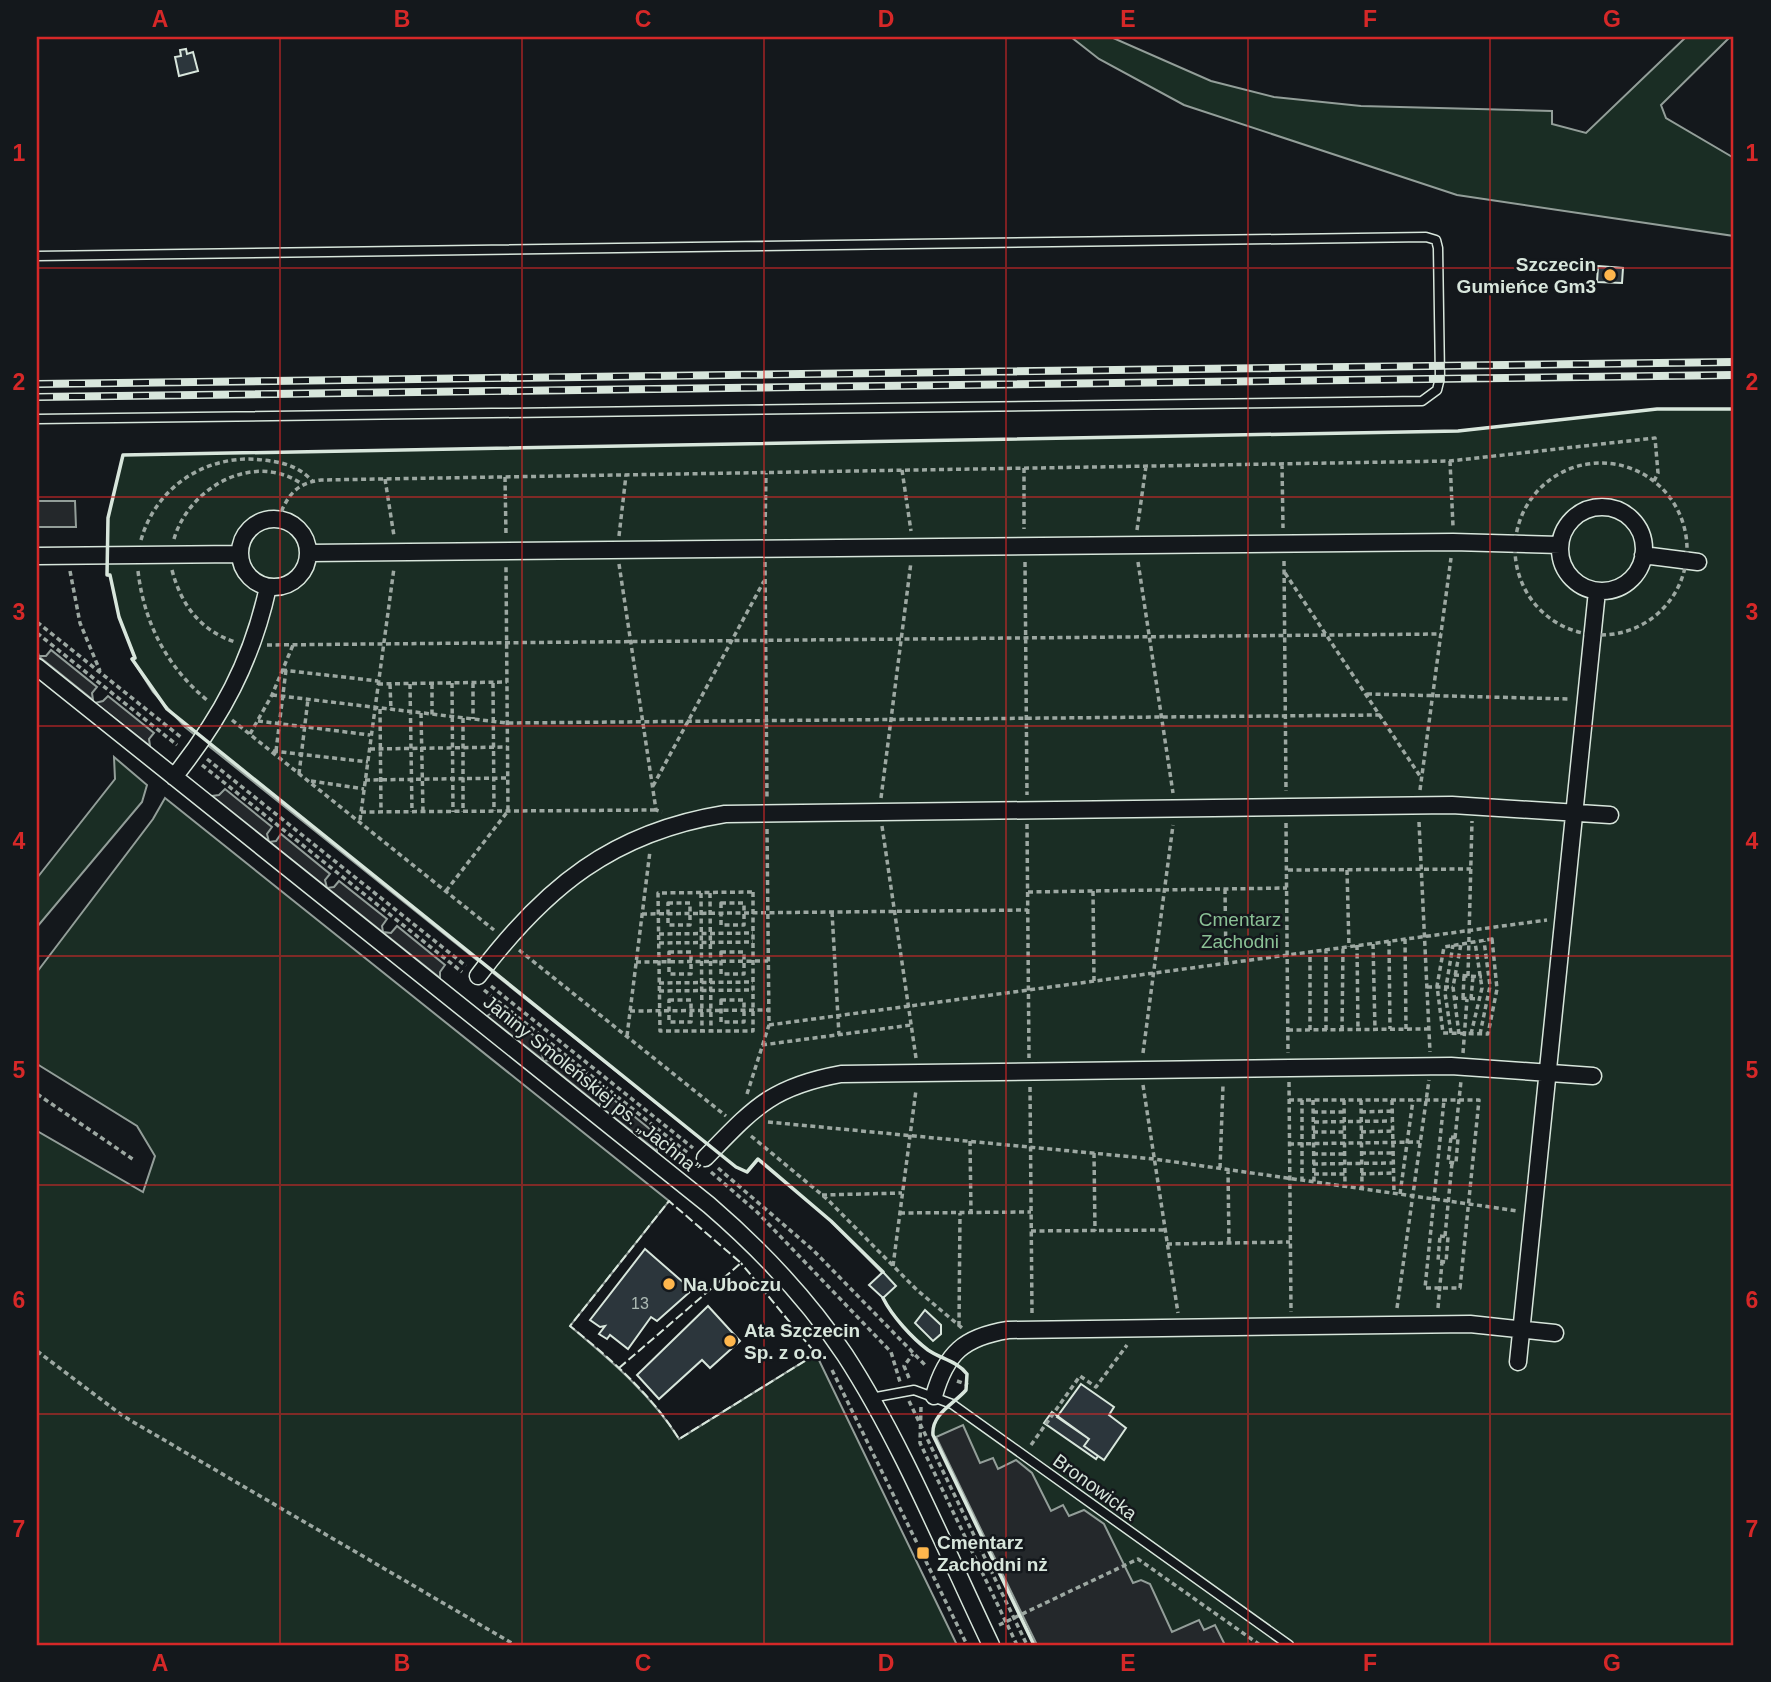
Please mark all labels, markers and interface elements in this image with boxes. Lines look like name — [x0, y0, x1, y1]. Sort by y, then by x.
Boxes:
text: A — [152, 6, 168, 32]
text: B — [394, 6, 410, 32]
text: C — [635, 6, 651, 32]
text: D — [878, 6, 894, 32]
text: E — [1120, 6, 1136, 32]
text: F — [1363, 6, 1377, 32]
text: G — [1603, 6, 1621, 32]
text: 1 — [13, 140, 26, 166]
text: 1 — [1746, 140, 1759, 166]
place label: Szczecin Gumieńce Gm3 — [1457, 254, 1596, 297]
marker: Szczecin Gumieńce Gm3 — [1602, 267, 1618, 283]
text: 2 — [13, 369, 25, 395]
text: 2 — [1746, 369, 1758, 395]
text: 3 — [13, 599, 25, 625]
text: 3 — [1746, 599, 1758, 625]
text: 4 — [13, 828, 26, 854]
text: 4 — [1746, 828, 1759, 854]
park label: Cmentarz Zachodni — [1199, 909, 1281, 952]
street label: Janiny Smoleńskiej ps. „Jachna” — [480, 991, 704, 1179]
text: 5 — [13, 1057, 26, 1083]
text: 5 — [1746, 1057, 1759, 1083]
place label: Na Uboczu — [683, 1274, 781, 1295]
marker: Na Uboczu — [661, 1276, 677, 1292]
text: 6 — [13, 1287, 25, 1313]
text: 6 — [1746, 1287, 1758, 1313]
house number: 13 — [631, 1295, 649, 1312]
place label: Ata Szczecin Sp. z o.o. — [744, 1320, 860, 1363]
marker: Ata Szczecin Sp. z o.o. — [722, 1333, 738, 1349]
street label: Bronowicka — [1049, 1450, 1141, 1525]
text: 7 — [13, 1516, 25, 1542]
text: 7 — [1746, 1516, 1758, 1542]
place label: Cmentarz Zachodni nż — [937, 1532, 1048, 1575]
marker: Cmentarz Zachodni nż — [915, 1545, 931, 1561]
text: A — [152, 1650, 168, 1676]
text: B — [394, 1650, 410, 1676]
text: C — [635, 1650, 651, 1676]
text: D — [878, 1650, 894, 1676]
text: E — [1120, 1650, 1136, 1676]
text: F — [1363, 1650, 1377, 1676]
text: G — [1603, 1650, 1621, 1676]

